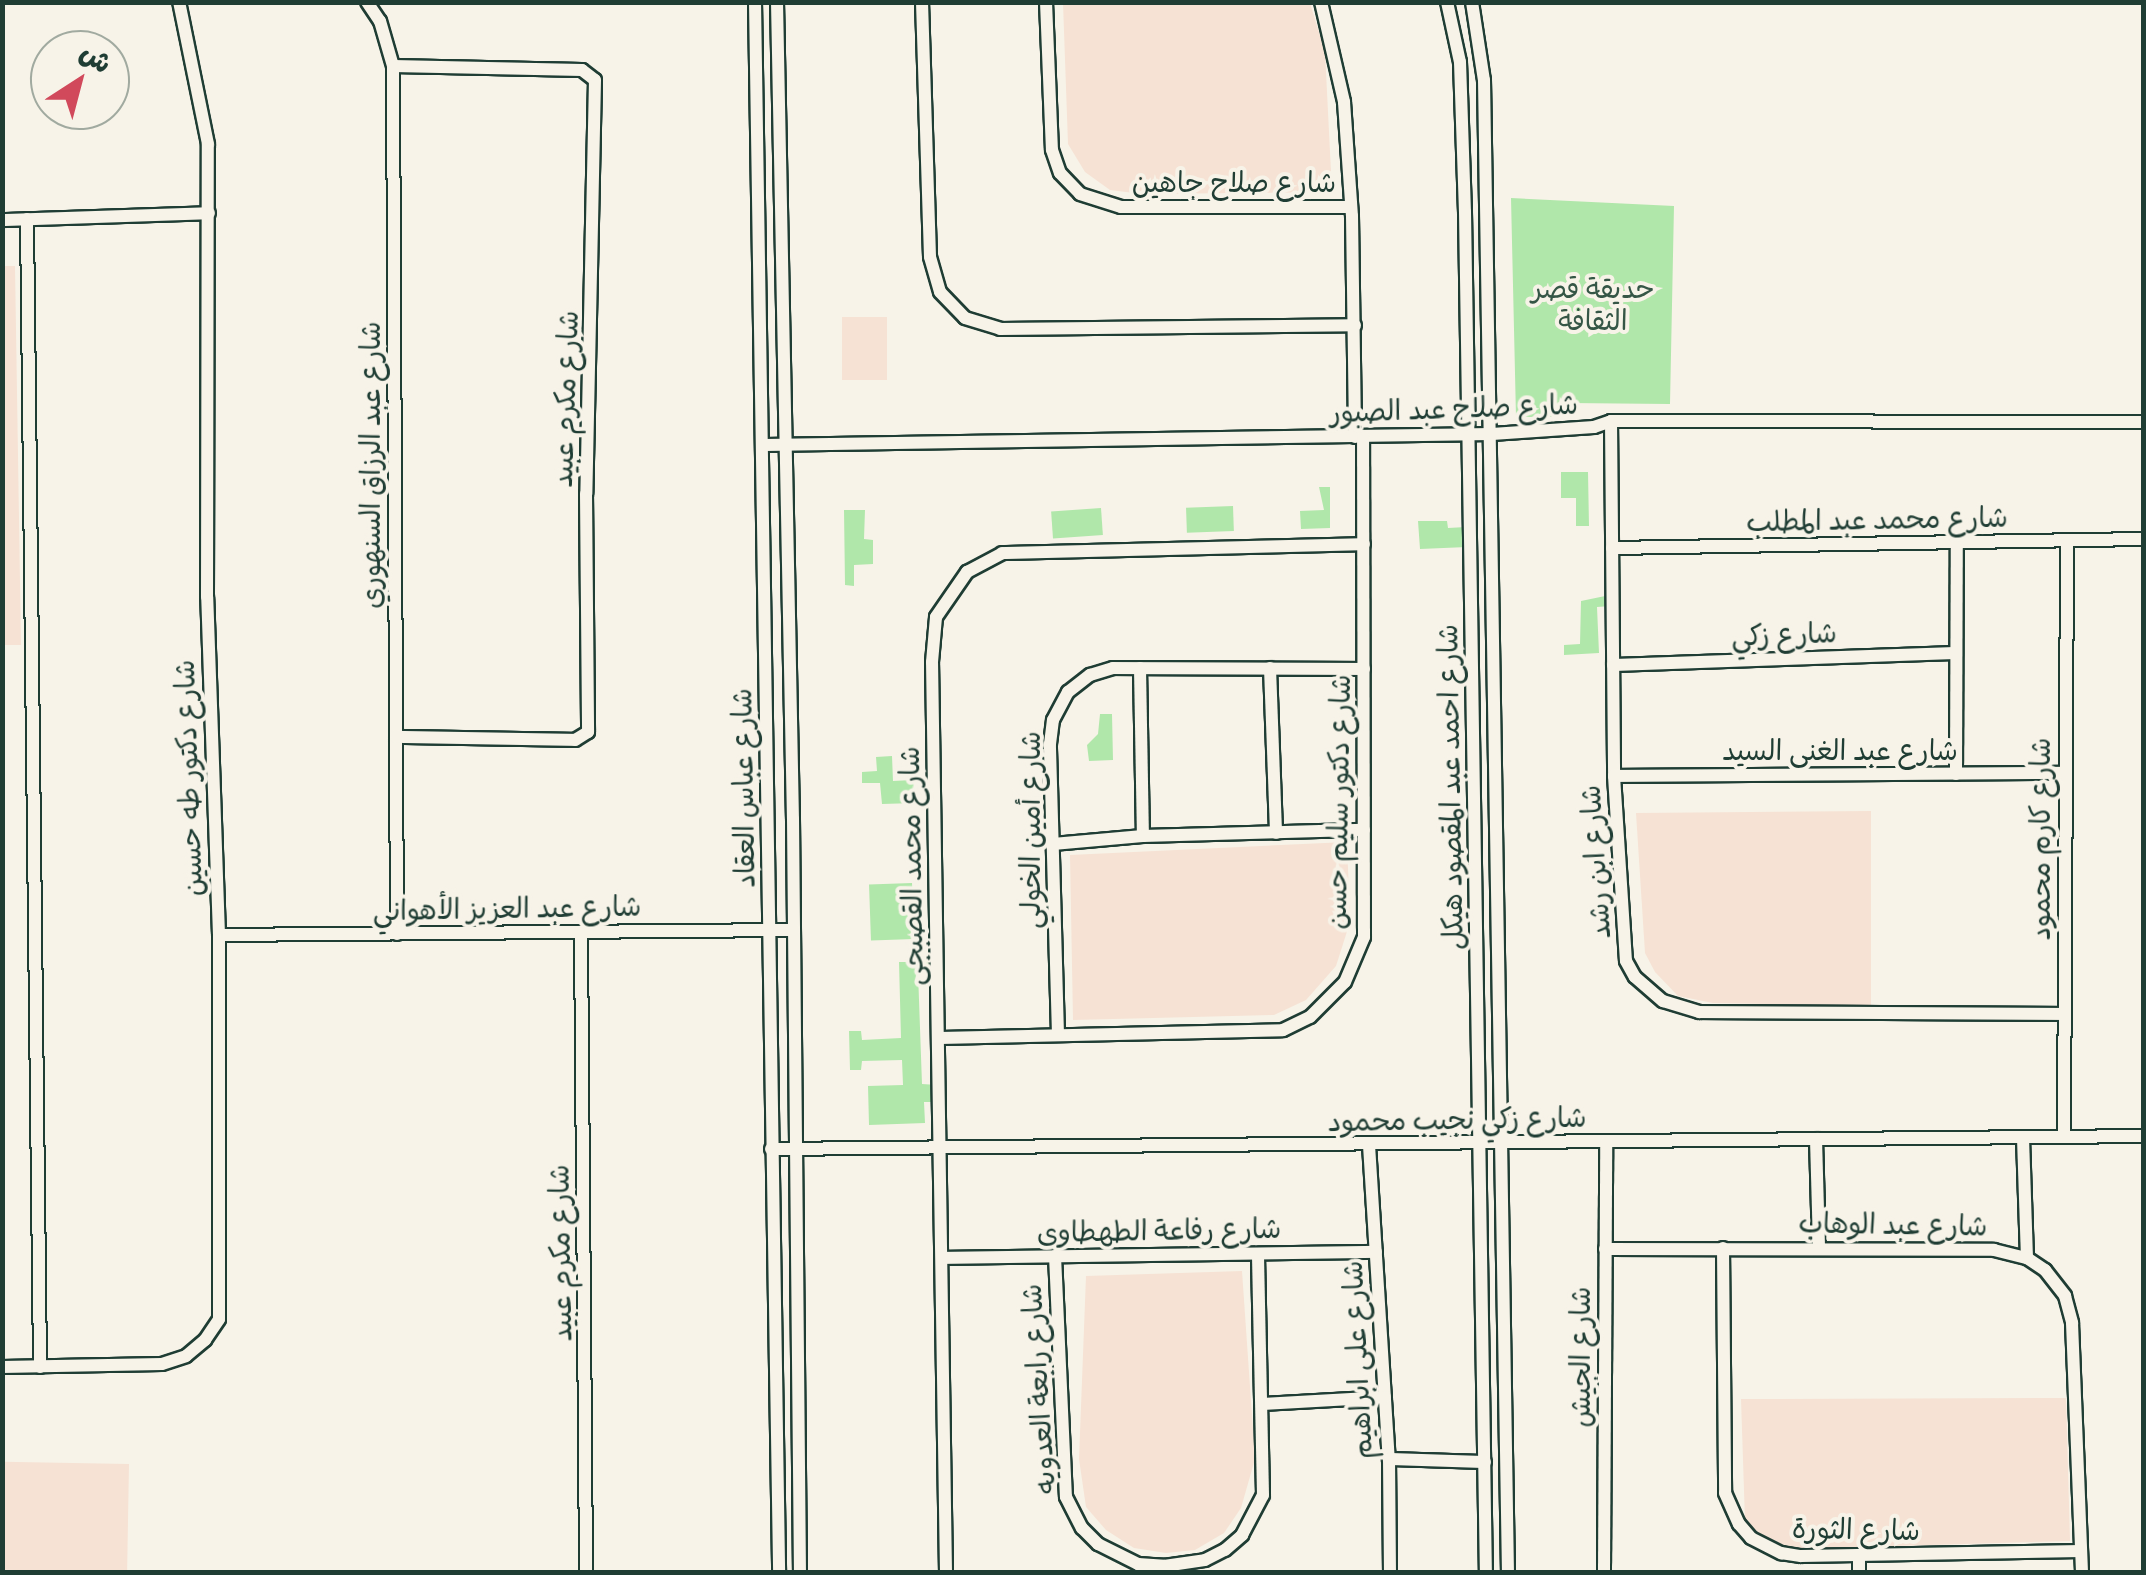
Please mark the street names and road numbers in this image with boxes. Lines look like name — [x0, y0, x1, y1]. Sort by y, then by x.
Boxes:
street label: شارع صلاح جاهين — [1132, 165, 1336, 199]
street label: شارع مكرم عبيد — [545, 310, 585, 488]
street label: شارع عبد الرزاق السنهوري — [353, 321, 387, 609]
street label: شارع صلاح عبد الصبور — [1329, 387, 1579, 429]
street label: شارع محمد عبد المطلب — [1746, 500, 2008, 538]
street label: شارع زكي — [1731, 615, 1837, 653]
street label: شارع احمد عبد المقصود هيكل — [1430, 624, 1470, 950]
street label: شارع دكتور طه حسين — [167, 659, 209, 897]
street label: شارع دكتور سليم حسن — [1319, 674, 1357, 930]
street label: شارع عباس العقاد — [724, 688, 762, 888]
street label: شارع أمين الخولي — [1013, 731, 1047, 929]
street label: شارع عبد الغنى السيد — [1722, 733, 1958, 767]
street label: شارع كارم محمود — [2023, 738, 2057, 940]
street label: شارع محمد القصبجى — [892, 746, 930, 986]
street label: شارع ابن رشد — [1573, 784, 1617, 940]
street label: شارع عبد العزيز الأهواني — [372, 889, 642, 927]
street label: شارع زكي نجيب محمود — [1327, 1100, 1587, 1138]
street label: شارع مكرم عبيد — [542, 1164, 578, 1342]
street label: شارع عبد الوهاب — [1798, 1206, 1988, 1242]
street label: شارع رفاعة الطهطاوى — [1037, 1211, 1281, 1249]
street label: شارع على ابراهيم — [1335, 1260, 1379, 1460]
street label: شارع رابعة العدويه — [1014, 1283, 1062, 1495]
street label: شارع الجيش — [1563, 1287, 1597, 1427]
street label: شارع الثورة — [1792, 1511, 1920, 1547]

